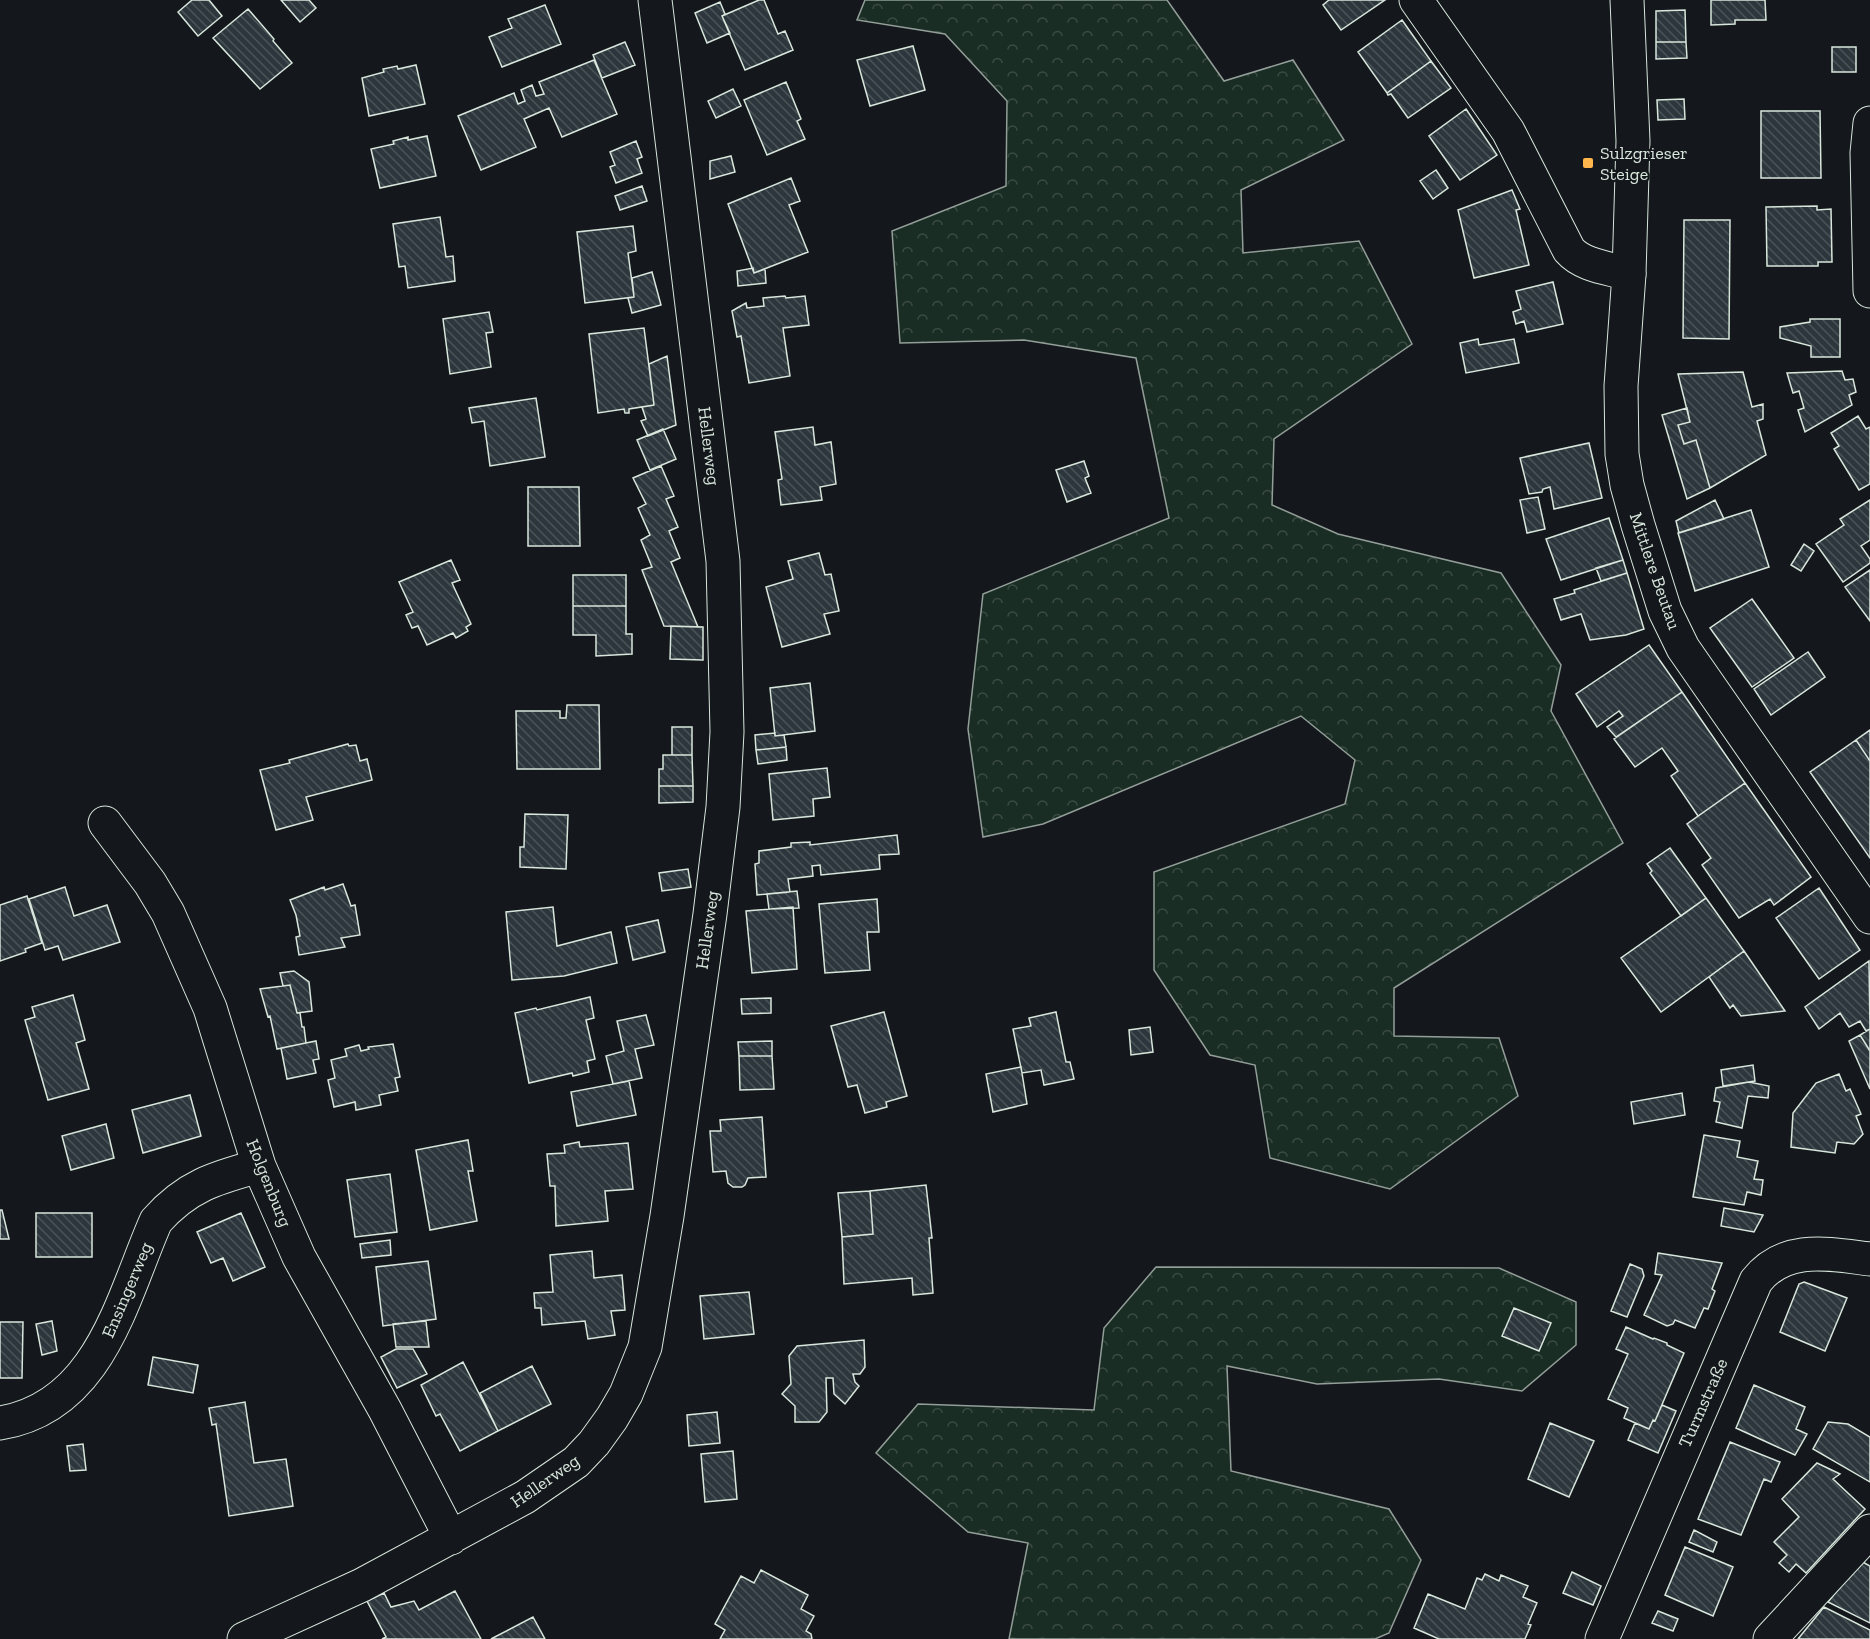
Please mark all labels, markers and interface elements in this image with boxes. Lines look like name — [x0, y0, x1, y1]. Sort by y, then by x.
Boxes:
place label: Sulzgrieser Steige — [1600, 142, 1688, 185]
marker: Sulzgrieser Steige — [1581, 156, 1595, 170]
street label: Hellerweg — [693, 405, 725, 487]
street label: Mittlere Beutau — [1625, 509, 1685, 633]
street label: Hellerweg — [691, 889, 723, 971]
street label: Holgenburg — [241, 1136, 297, 1230]
street label: Ensingerweg — [97, 1239, 157, 1341]
street label: Turmstraße — [1674, 1355, 1732, 1451]
street label: Hellerweg — [506, 1449, 584, 1513]

